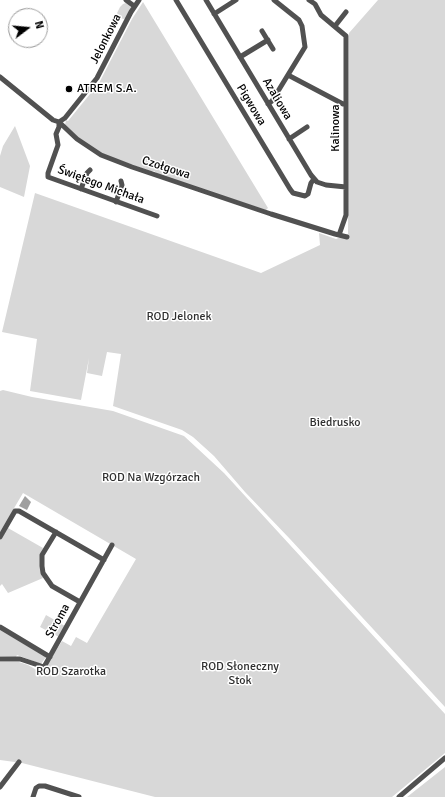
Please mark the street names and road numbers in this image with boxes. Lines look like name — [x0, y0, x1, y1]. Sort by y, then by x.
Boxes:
street label: Jelonkowa — [87, 12, 125, 66]
street label: Azaliowa — [259, 75, 295, 123]
street label: Pigwowa — [233, 82, 269, 128]
street label: Kalinowa — [329, 104, 343, 152]
street label: Czołgowa — [140, 153, 192, 183]
street label: Świętego Michała — [56, 163, 146, 207]
street label: Stroma — [43, 601, 73, 641]

